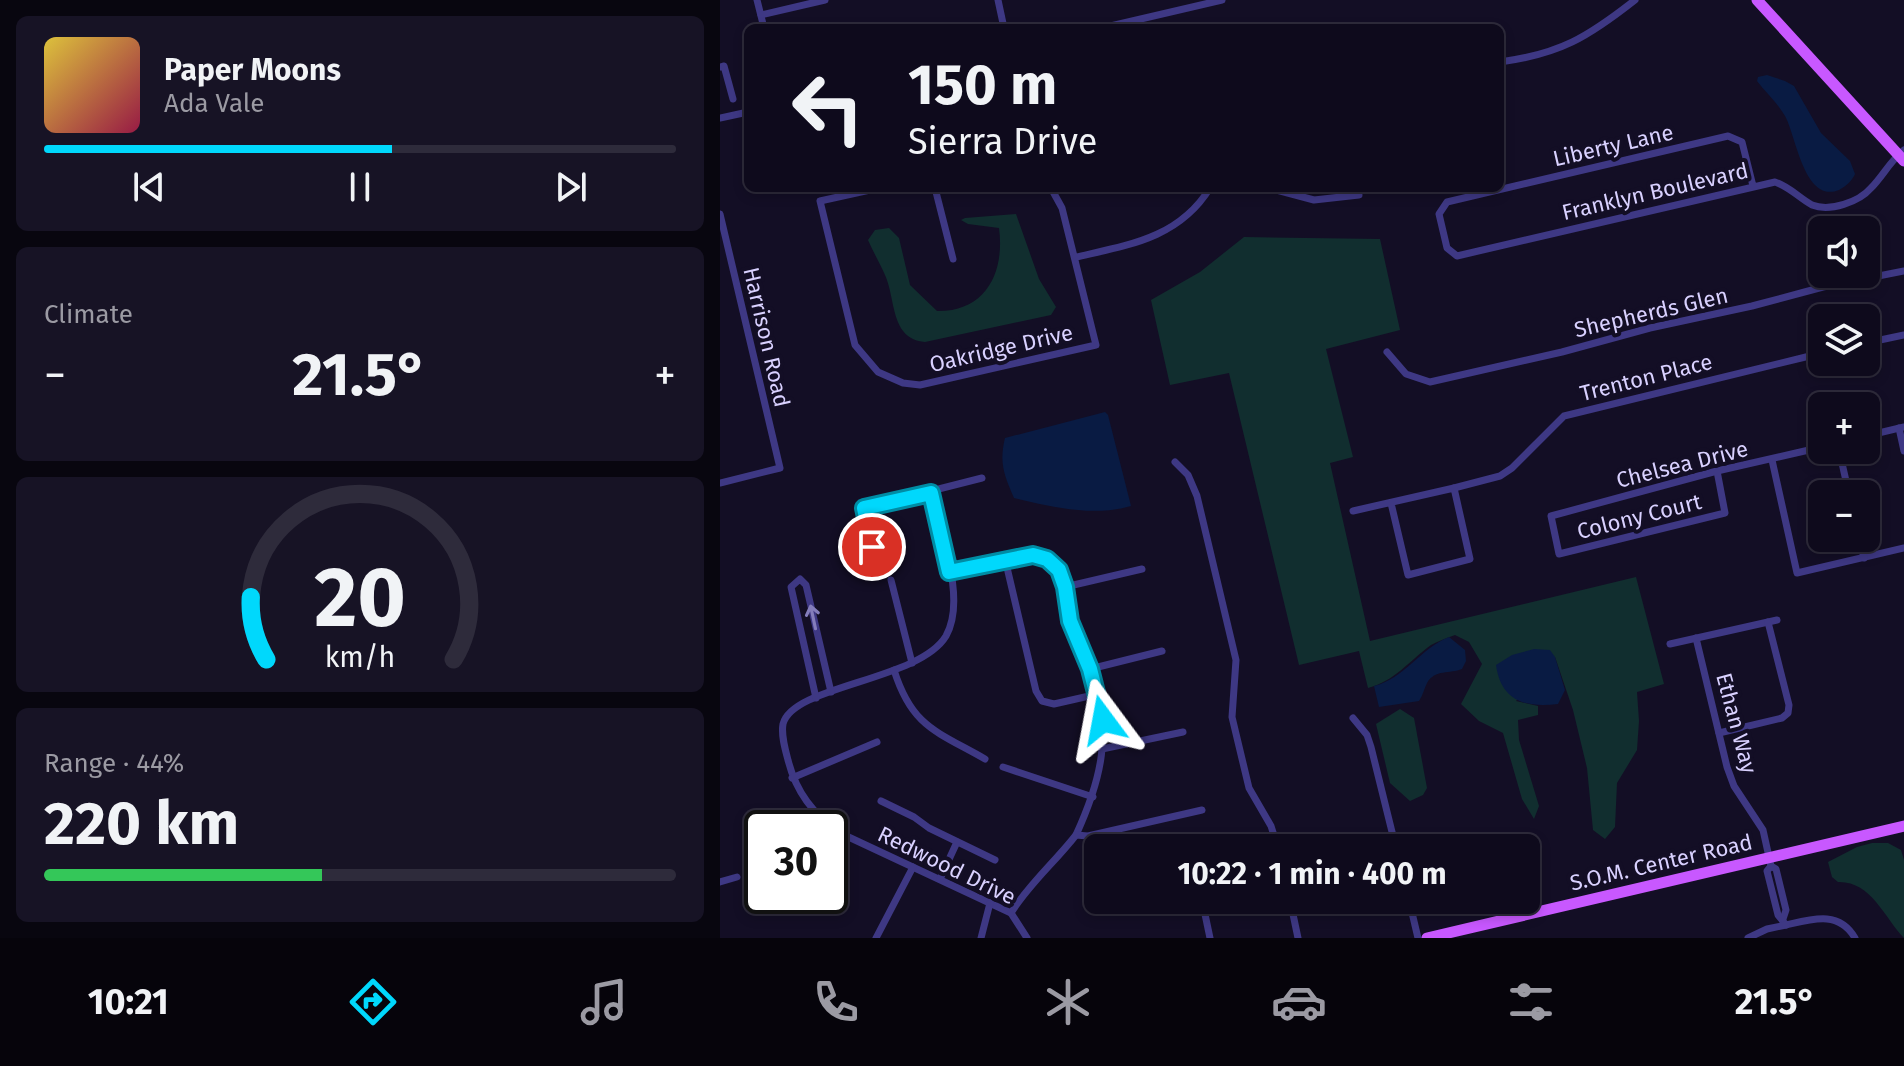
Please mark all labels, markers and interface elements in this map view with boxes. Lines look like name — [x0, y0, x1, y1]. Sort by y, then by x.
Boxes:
text: Paper Moons — [164, 52, 341, 88]
text: 150 m — [908, 52, 1057, 119]
icon: left — [776, 56, 880, 160]
text: Ada Vale — [164, 88, 264, 119]
street label: Liberty Lane — [1550, 119, 1676, 172]
text: Sierra Drive — [908, 120, 1097, 164]
street label: Franklyn Boulevard — [1559, 157, 1751, 226]
icon: previous — [127, 165, 171, 209]
icon: pause — [338, 165, 382, 209]
icon: next — [549, 165, 593, 209]
map controls — [1808, 216, 1880, 552]
button: sound — [1808, 216, 1880, 288]
street label: Harrison Road — [737, 265, 796, 410]
street label: Shepherds Glen — [1572, 282, 1731, 343]
text: Climate — [44, 299, 133, 330]
button: layers — [1808, 304, 1880, 376]
street label: Oakridge Drive — [927, 319, 1076, 378]
text: 21.5° — [292, 339, 428, 411]
street label: Trenton Place — [1577, 348, 1715, 407]
text: − — [44, 349, 66, 402]
text: + — [654, 349, 676, 402]
button: + — [1808, 392, 1880, 464]
street label: Chelsea Drive — [1613, 435, 1751, 494]
button: − — [1808, 480, 1880, 552]
street label: Colony Court — [1574, 488, 1704, 545]
pin — [838, 513, 906, 581]
icon: arrive — [850, 525, 894, 569]
text: 20 — [314, 548, 406, 648]
one-way arrow — [805, 604, 820, 630]
text: km/h — [325, 640, 395, 675]
street label: Ethan Way — [1710, 670, 1763, 777]
position arrow — [1061, 678, 1145, 762]
text: Range · 44% — [44, 748, 184, 779]
text: 220 km — [44, 788, 239, 860]
speed limit sign: 30 — [744, 810, 848, 914]
street label: Redwood Drive — [873, 820, 1020, 911]
street label: S.O.M. Center Road — [1567, 828, 1755, 897]
text: 10:22 · 1 min · 400 m — [1177, 856, 1447, 892]
icon: directions — [345, 974, 401, 1030]
icon: music — [576, 974, 632, 1030]
icon: phone — [808, 974, 864, 1030]
icon: climate — [1040, 974, 1096, 1030]
icon: car — [1271, 974, 1327, 1030]
icon: filters — [1503, 974, 1559, 1030]
text: 10:21 — [88, 980, 169, 1024]
text: 21.5° — [1735, 980, 1816, 1024]

